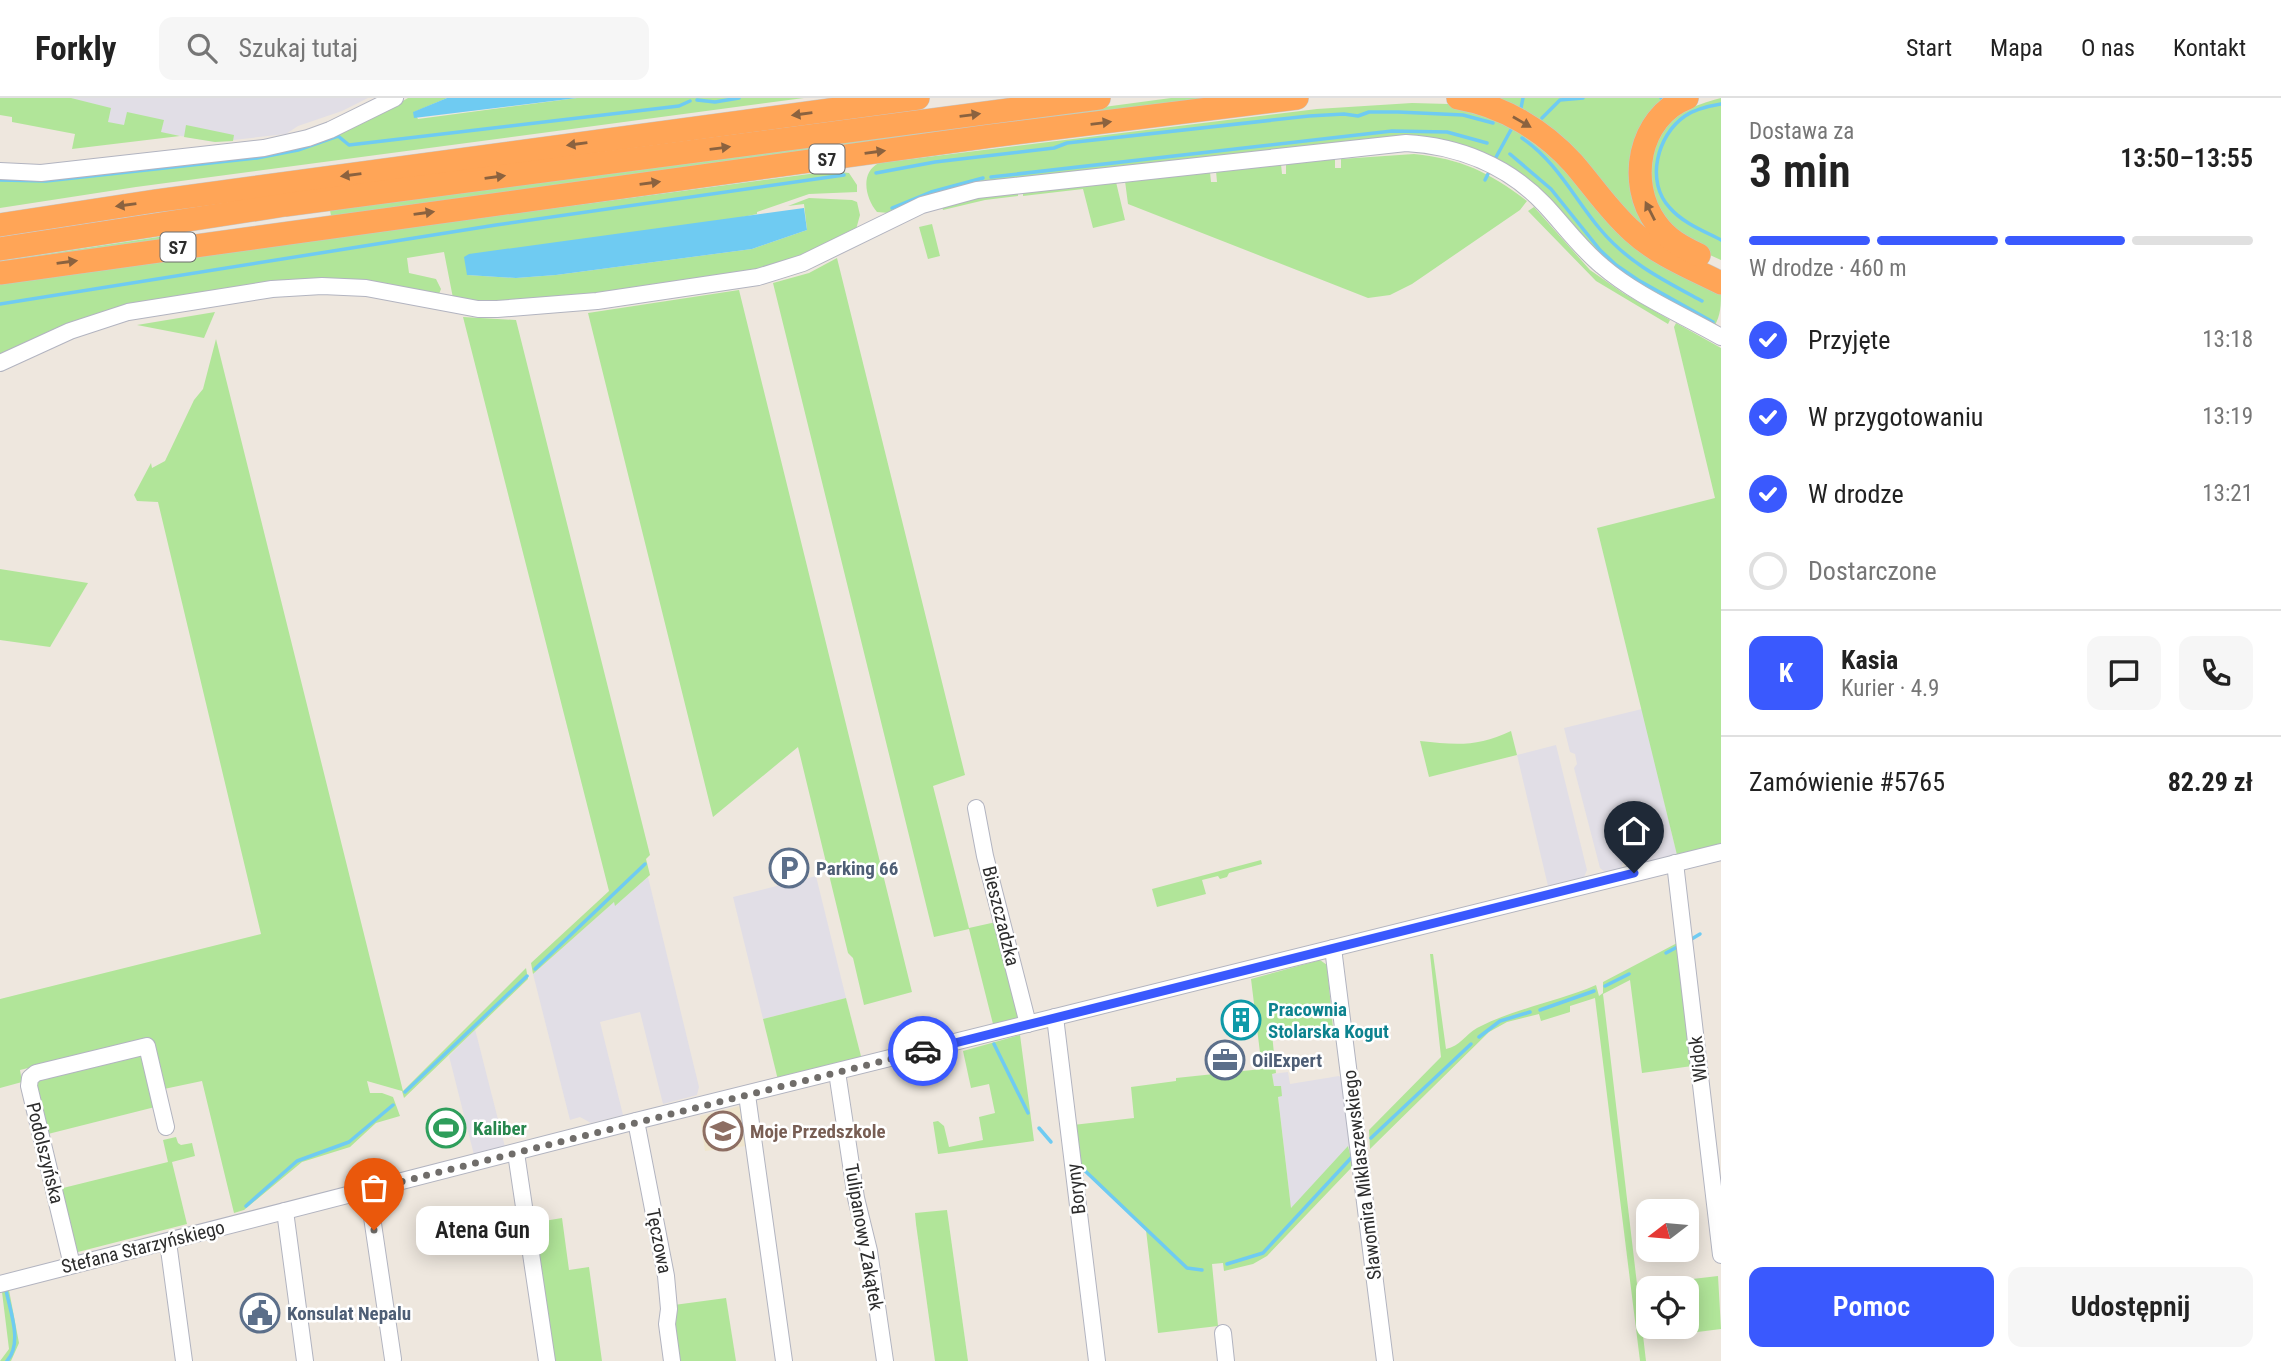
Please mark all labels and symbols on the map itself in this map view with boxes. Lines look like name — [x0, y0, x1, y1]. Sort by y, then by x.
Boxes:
one-way arrow — [791, 109, 813, 120]
one-way arrow — [959, 109, 981, 120]
one-way arrow — [1512, 115, 1531, 128]
one-way arrow — [1090, 117, 1112, 128]
one-way arrow — [565, 139, 587, 150]
one-way arrow — [710, 142, 732, 153]
road number: S7 — [810, 144, 844, 174]
one-way arrow — [864, 146, 886, 157]
one-way arrow — [340, 169, 362, 180]
one-way arrow — [484, 172, 506, 183]
one-way arrow — [639, 178, 661, 189]
one-way arrow — [115, 200, 137, 211]
one-way arrow — [1644, 201, 1655, 221]
one-way arrow — [413, 207, 435, 218]
road number: S7 — [160, 232, 196, 262]
one-way arrow — [57, 257, 79, 268]
pin — [1604, 801, 1664, 873]
parking icon: Parking 66 — [768, 847, 810, 889]
place label: Parking 66 — [816, 857, 898, 880]
street label: Bieszczadzka — [977, 864, 1025, 968]
place label: Pracownia Stolarska Kogut — [1268, 998, 1389, 1043]
building icon: Pracownia Stolarska Kogut — [1220, 999, 1262, 1041]
courier — [888, 1016, 958, 1086]
street label: Widok — [1684, 1034, 1712, 1083]
office icon: OilExpert — [1204, 1039, 1246, 1081]
place label: OilExpert — [1252, 1049, 1322, 1072]
street label: Sławomira Miklaszewskiego — [1338, 1069, 1386, 1281]
street label: Podolszyńska — [21, 1100, 69, 1206]
sports icon: Kaliber — [425, 1107, 467, 1149]
school or university icon: Moje Przedszkole — [702, 1110, 744, 1152]
place label: Kaliber — [473, 1117, 527, 1140]
place label: Moje Przedszkole — [750, 1120, 886, 1143]
pin — [344, 1158, 404, 1230]
street label: Tulipanowy Zakątek — [840, 1162, 888, 1313]
street label: Boryny — [1061, 1162, 1091, 1216]
north arrow — [1636, 1199, 1699, 1262]
callout: Atena Gun — [416, 1206, 549, 1254]
street label: Tęczowa — [641, 1206, 677, 1276]
street label: Stefana Starzyńskiego — [59, 1216, 227, 1278]
public building icon: Konsulat Nepalu — [239, 1292, 281, 1334]
place label: Konsulat Nepalu — [287, 1302, 411, 1325]

